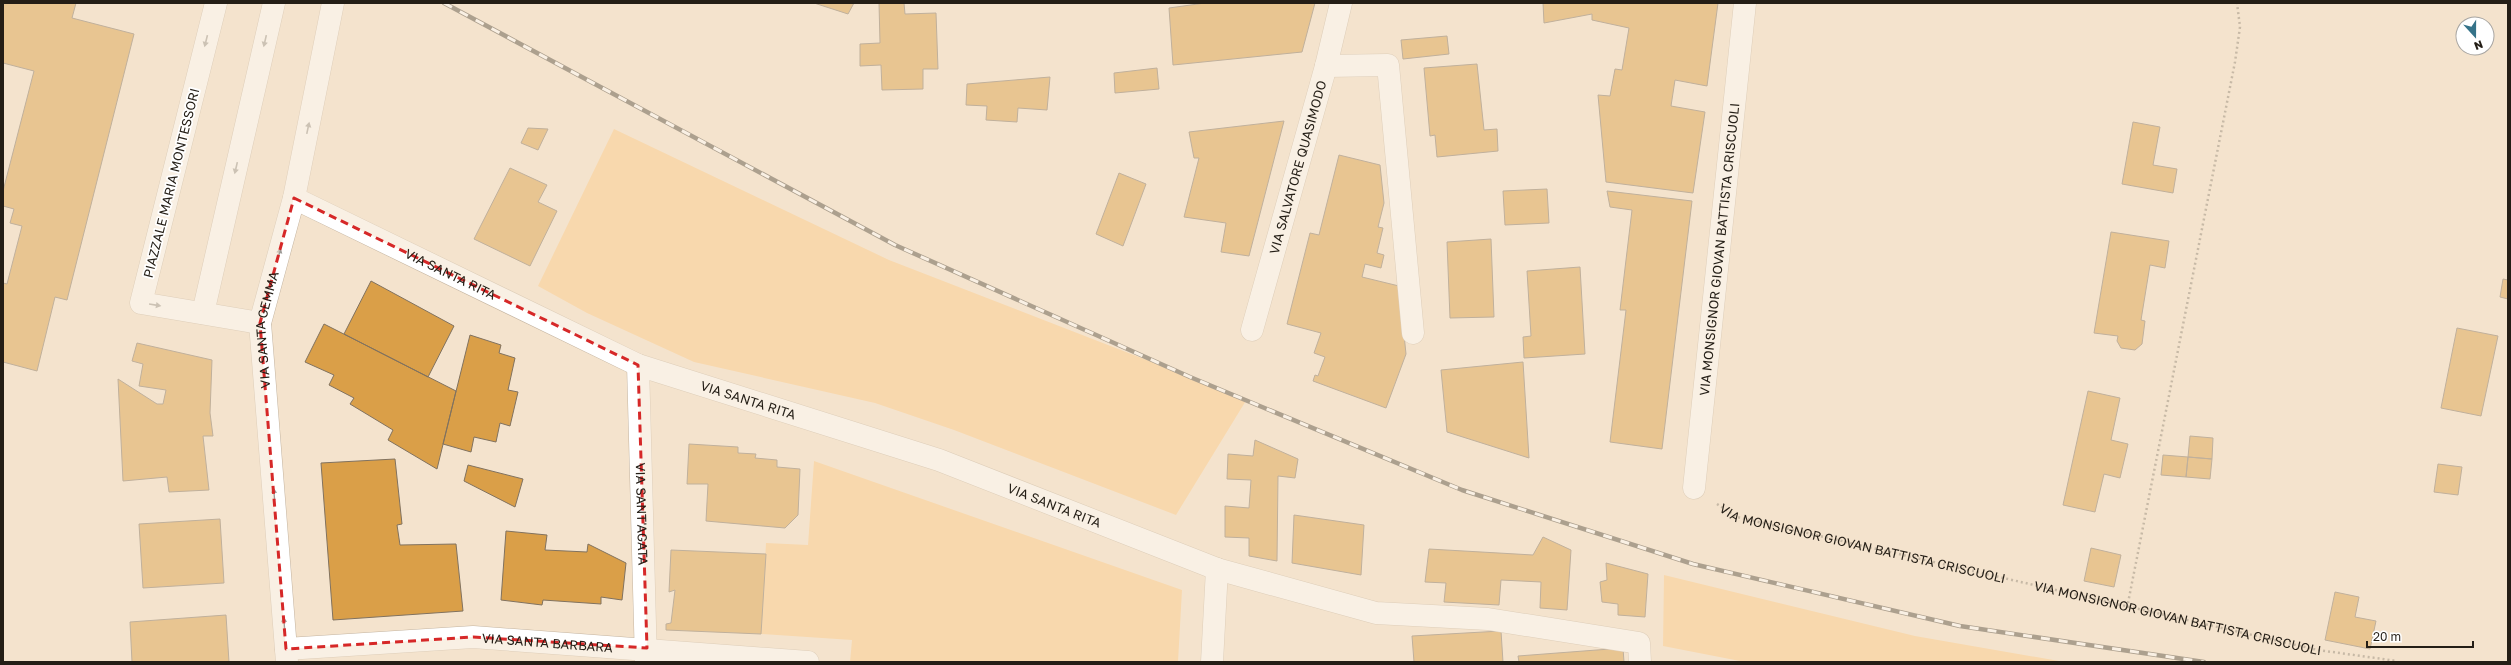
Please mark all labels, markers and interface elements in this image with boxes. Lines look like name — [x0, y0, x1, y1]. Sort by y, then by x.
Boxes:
north arrow — [2455, 16, 2495, 56]
one-way arrow — [203, 35, 209, 47]
one-way arrow — [262, 35, 268, 47]
text: N — [2473, 38, 2485, 53]
street label: VIA SALVATORE QUASIMODO — [1266, 79, 1330, 256]
street label: PIAZZALE MARIA MONTESSORI — [140, 86, 202, 280]
street label: VIA MONSIGNOR GIOVAN BATTISTA CRISCUOLI — [1696, 102, 1742, 397]
one-way arrow — [305, 122, 311, 134]
one-way arrow — [233, 162, 239, 174]
street label: VIA SANTA RITA — [402, 245, 499, 303]
one-way arrow — [276, 248, 282, 261]
street label: VIA SANTA GEMMA — [252, 269, 282, 389]
one-way arrow — [149, 302, 161, 308]
street label: VIA SANTA RITA — [698, 377, 798, 422]
street label: VIA SANT'AGATA — [633, 462, 651, 566]
street label: VIA SANTA RITA — [1005, 480, 1104, 531]
one-way arrow — [270, 487, 277, 500]
street label: VIA MONSIGNOR GIOVAN BATTISTA CRISCUOLI — [1717, 500, 2007, 586]
street label: VIA MONSIGNOR GIOVAN BATTISTA CRISCUOLI — [2032, 577, 2322, 658]
one-way arrow — [281, 617, 288, 629]
scale bar — [2367, 623, 2473, 649]
text: 20 m — [2373, 629, 2401, 644]
street label: VIA SANTA BARBARA — [481, 630, 614, 655]

